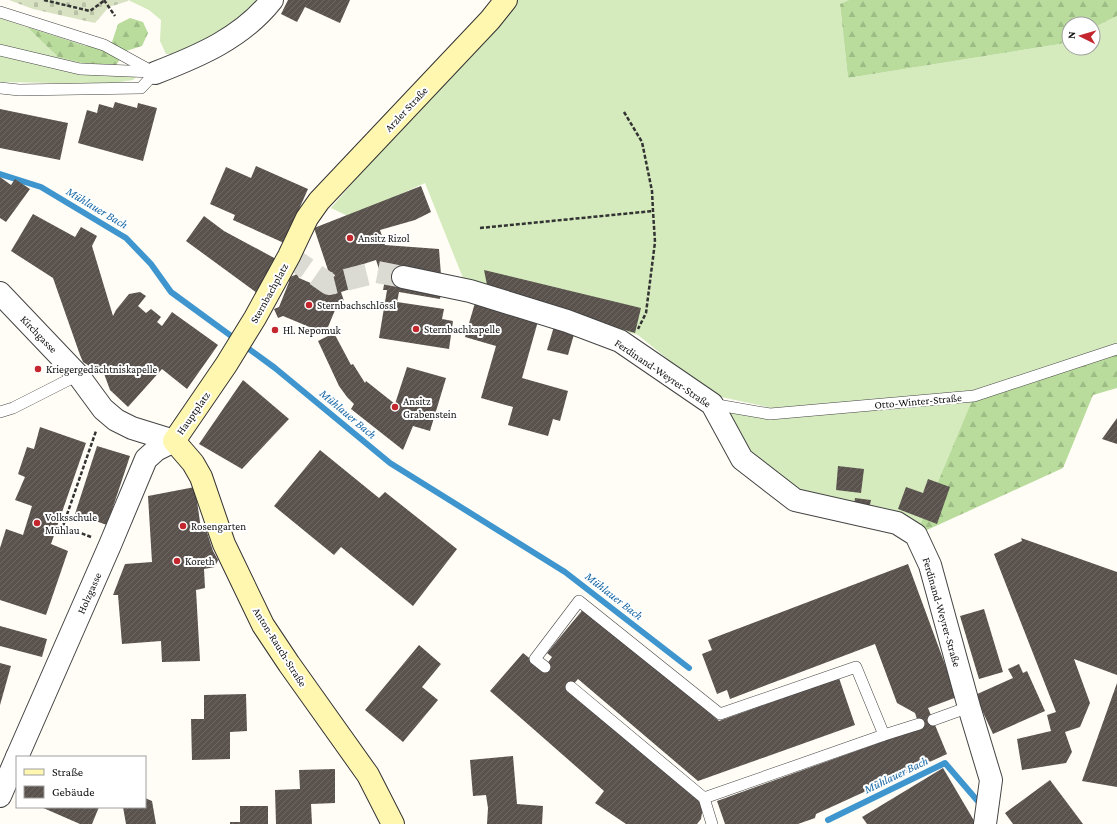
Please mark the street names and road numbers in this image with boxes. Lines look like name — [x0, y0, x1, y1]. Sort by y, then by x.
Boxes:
street label: Arzler Straße — [382, 84, 430, 134]
street label: Sternbachplatz — [248, 261, 291, 325]
street label: Kirchgasse — [18, 313, 60, 356]
street label: Ferdinand-Weyrer-Straße — [612, 336, 713, 411]
street label: Hauptplatz — [174, 389, 213, 437]
street label: Otto-Winter-Straße — [874, 391, 962, 411]
street label: Ferdinand-Weyrer-Straße — [920, 556, 963, 669]
street label: Holzgasse — [75, 570, 104, 616]
street label: Anton-Rauch-Straße — [251, 605, 309, 689]

